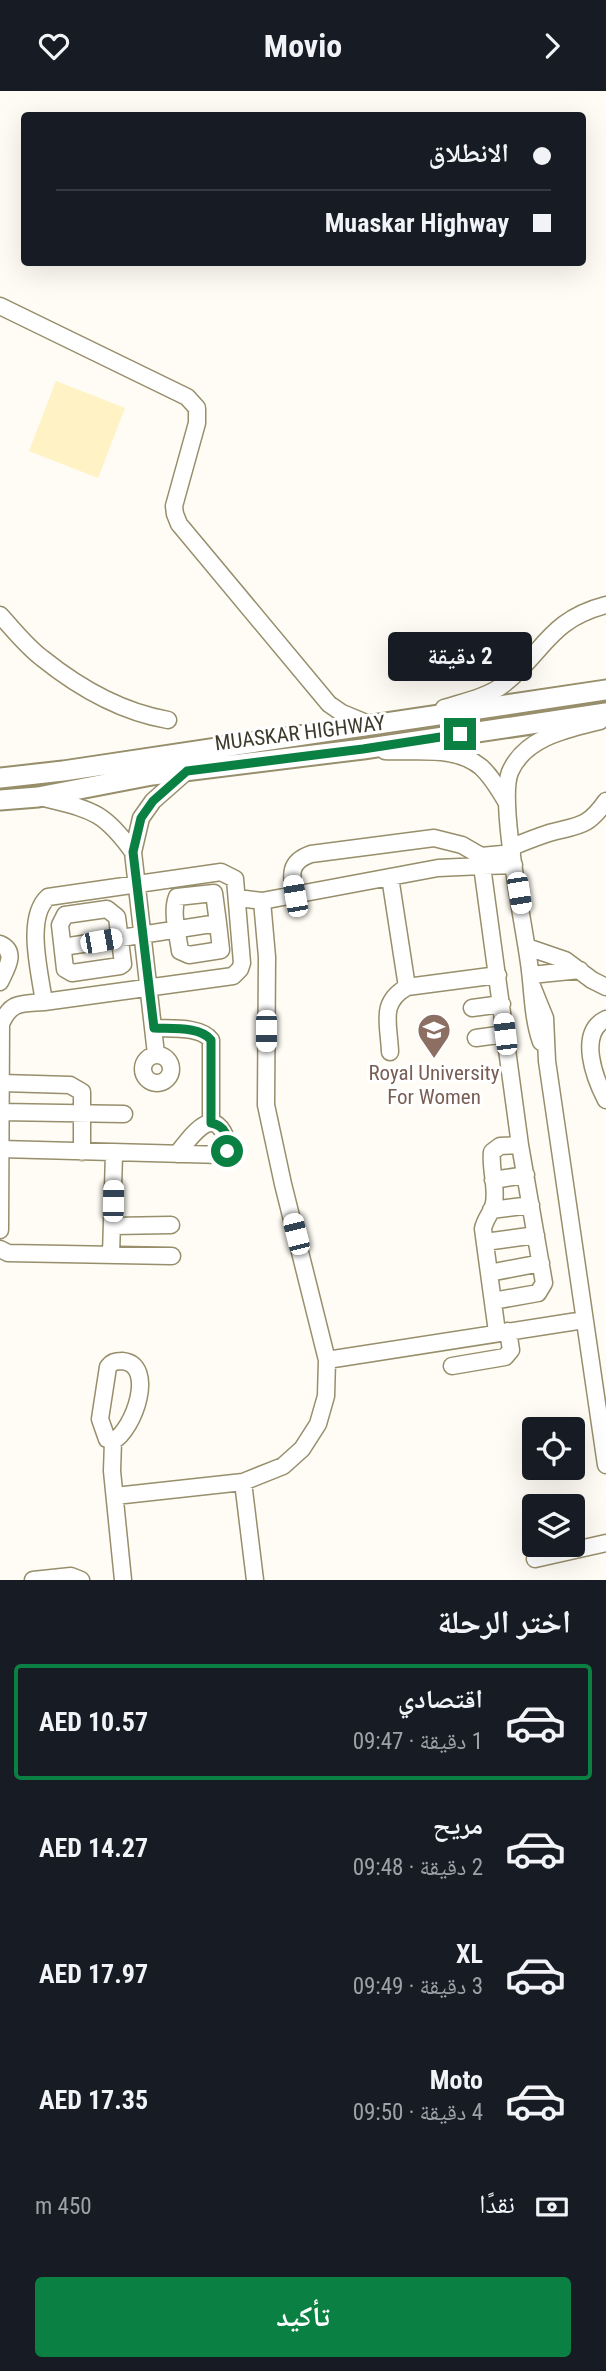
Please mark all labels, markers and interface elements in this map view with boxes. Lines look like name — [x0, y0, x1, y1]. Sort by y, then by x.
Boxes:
icon: heart — [35, 27, 73, 65]
text: Movio — [264, 27, 342, 65]
icon: forward — [533, 27, 571, 65]
text: الانطلاق — [429, 138, 509, 168]
text: Muaskar Highway — [325, 208, 509, 238]
callout: 2 دقيقة — [388, 633, 532, 681]
text: 2 دقيقة — [427, 643, 493, 670]
street label: MUASKAR HIGHWAY — [213, 711, 387, 755]
route end — [444, 718, 476, 750]
car — [506, 871, 533, 915]
car — [282, 873, 309, 919]
car — [79, 927, 124, 955]
car — [256, 1010, 277, 1052]
school or university icon: Royal University For Women — [415, 1011, 453, 1060]
car — [493, 1012, 518, 1056]
place label: Royal University For Women — [368, 1061, 500, 1109]
route start — [211, 1135, 243, 1167]
car — [103, 1180, 124, 1222]
car — [281, 1211, 312, 1257]
map controls — [522, 1417, 585, 1557]
button: locate — [522, 1417, 585, 1480]
button: layers — [522, 1494, 585, 1557]
text: اختر الرحلة — [437, 1603, 571, 1641]
text: اقتصادي — [398, 1684, 483, 1714]
icon: car — [504, 1691, 567, 1754]
text: AED 10.57 — [39, 1707, 148, 1737]
text: 1 دقيقة · 09:47 — [353, 1728, 483, 1755]
text: مريح — [433, 1810, 483, 1840]
icon: car — [504, 1817, 567, 1880]
text: AED 14.27 — [39, 1833, 148, 1863]
text: 2 دقيقة · 09:48 — [353, 1854, 483, 1881]
text: XL — [456, 1939, 483, 1969]
icon: car — [504, 1943, 567, 2006]
text: AED 17.97 — [39, 1959, 148, 1989]
text: 3 دقيقة · 09:49 — [353, 1973, 483, 2000]
text: Moto — [430, 2065, 483, 2095]
icon: car — [504, 2069, 567, 2132]
text: AED 17.35 — [39, 2085, 148, 2115]
text: 4 دقيقة · 09:50 — [353, 2099, 483, 2126]
icon: cash — [533, 2188, 571, 2226]
text: نقدًا — [479, 2189, 515, 2219]
text: 450 m — [35, 2193, 92, 2220]
button: تأكيد — [35, 2277, 571, 2357]

